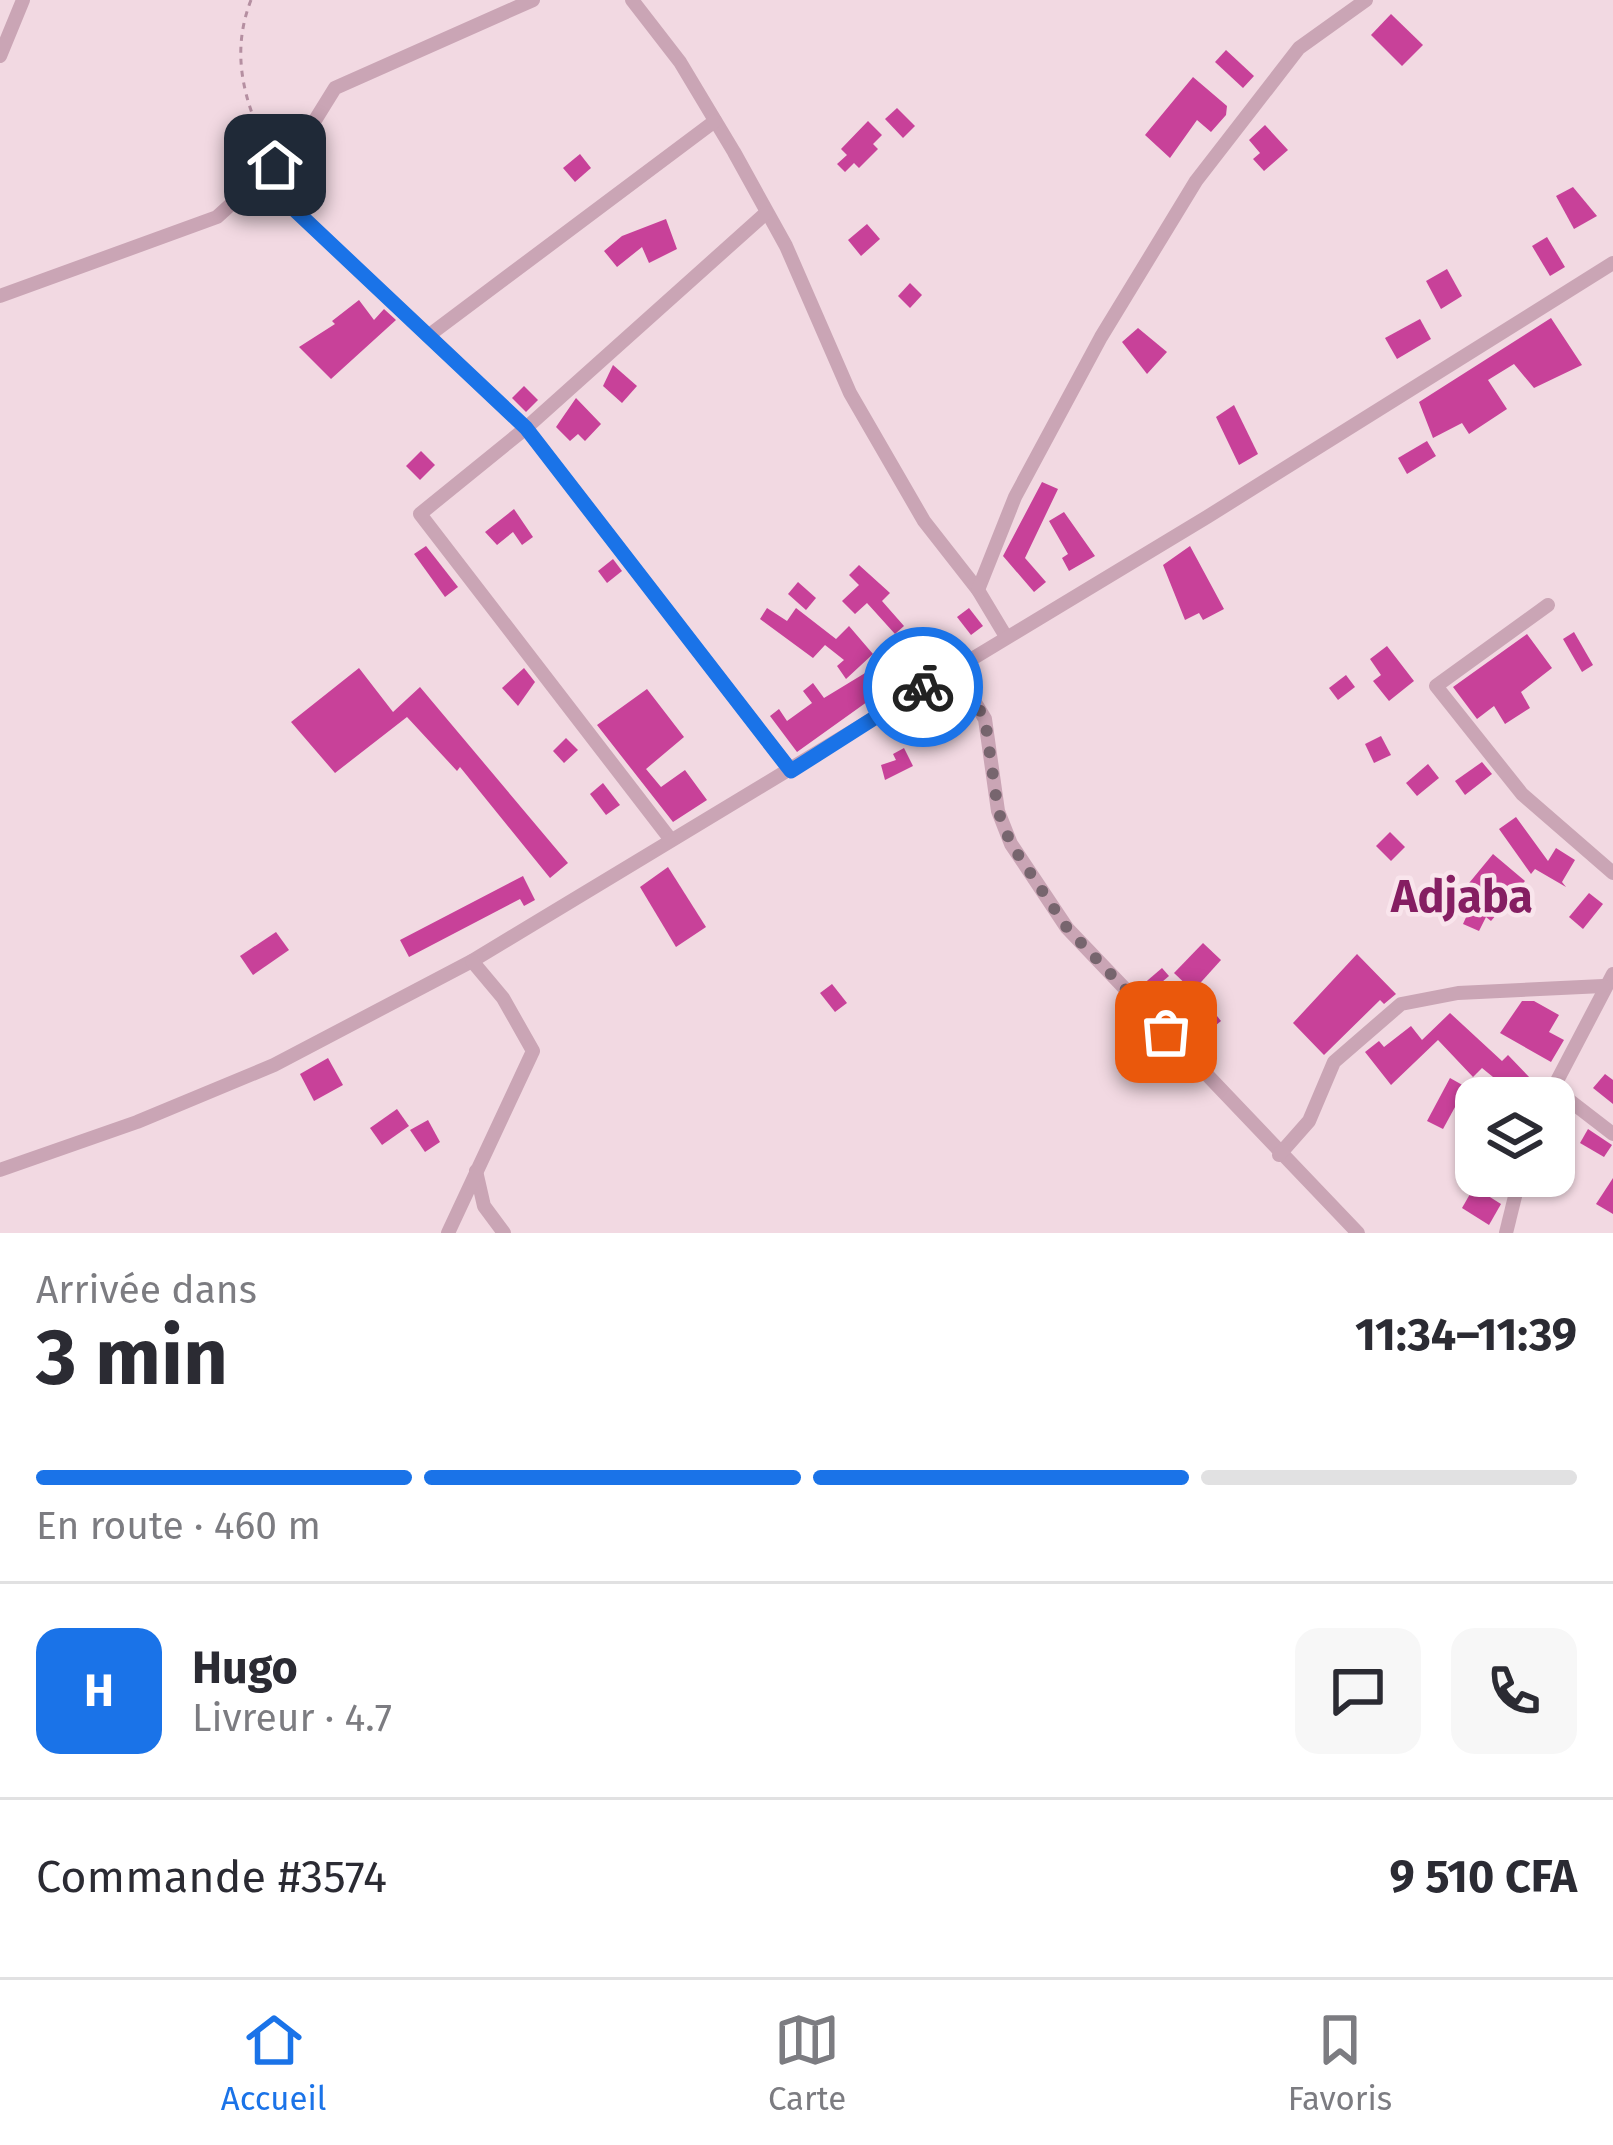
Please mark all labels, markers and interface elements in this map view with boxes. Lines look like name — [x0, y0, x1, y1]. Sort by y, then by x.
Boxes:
pin — [224, 114, 326, 216]
icon: home — [242, 132, 308, 198]
courier — [863, 627, 983, 747]
icon: bike — [890, 654, 956, 720]
district label: Adjaba — [1390, 870, 1533, 924]
pin — [1115, 981, 1217, 1083]
icon: bag — [1133, 999, 1199, 1065]
map controls — [1455, 1077, 1575, 1197]
button: layers — [1455, 1077, 1575, 1197]
text: Arrivée dans — [36, 1267, 257, 1313]
text: 11:34–11:39 — [1355, 1308, 1577, 1362]
text: 3 min — [36, 1311, 228, 1405]
text: En route · 460 m — [36, 1503, 321, 1549]
button: chat — [1295, 1628, 1421, 1754]
button: phone — [1451, 1628, 1577, 1754]
text: Hugo — [192, 1641, 298, 1695]
text: H — [84, 1664, 114, 1718]
text: Livreur · 4.7 — [192, 1695, 392, 1741]
text: Commande #3574 — [36, 1850, 387, 1904]
text: 9 510 CFA — [1390, 1850, 1577, 1904]
tab: Accueil — [221, 2007, 326, 2119]
tab: Carte — [768, 2007, 846, 2119]
tab: Favoris — [1288, 2007, 1392, 2119]

